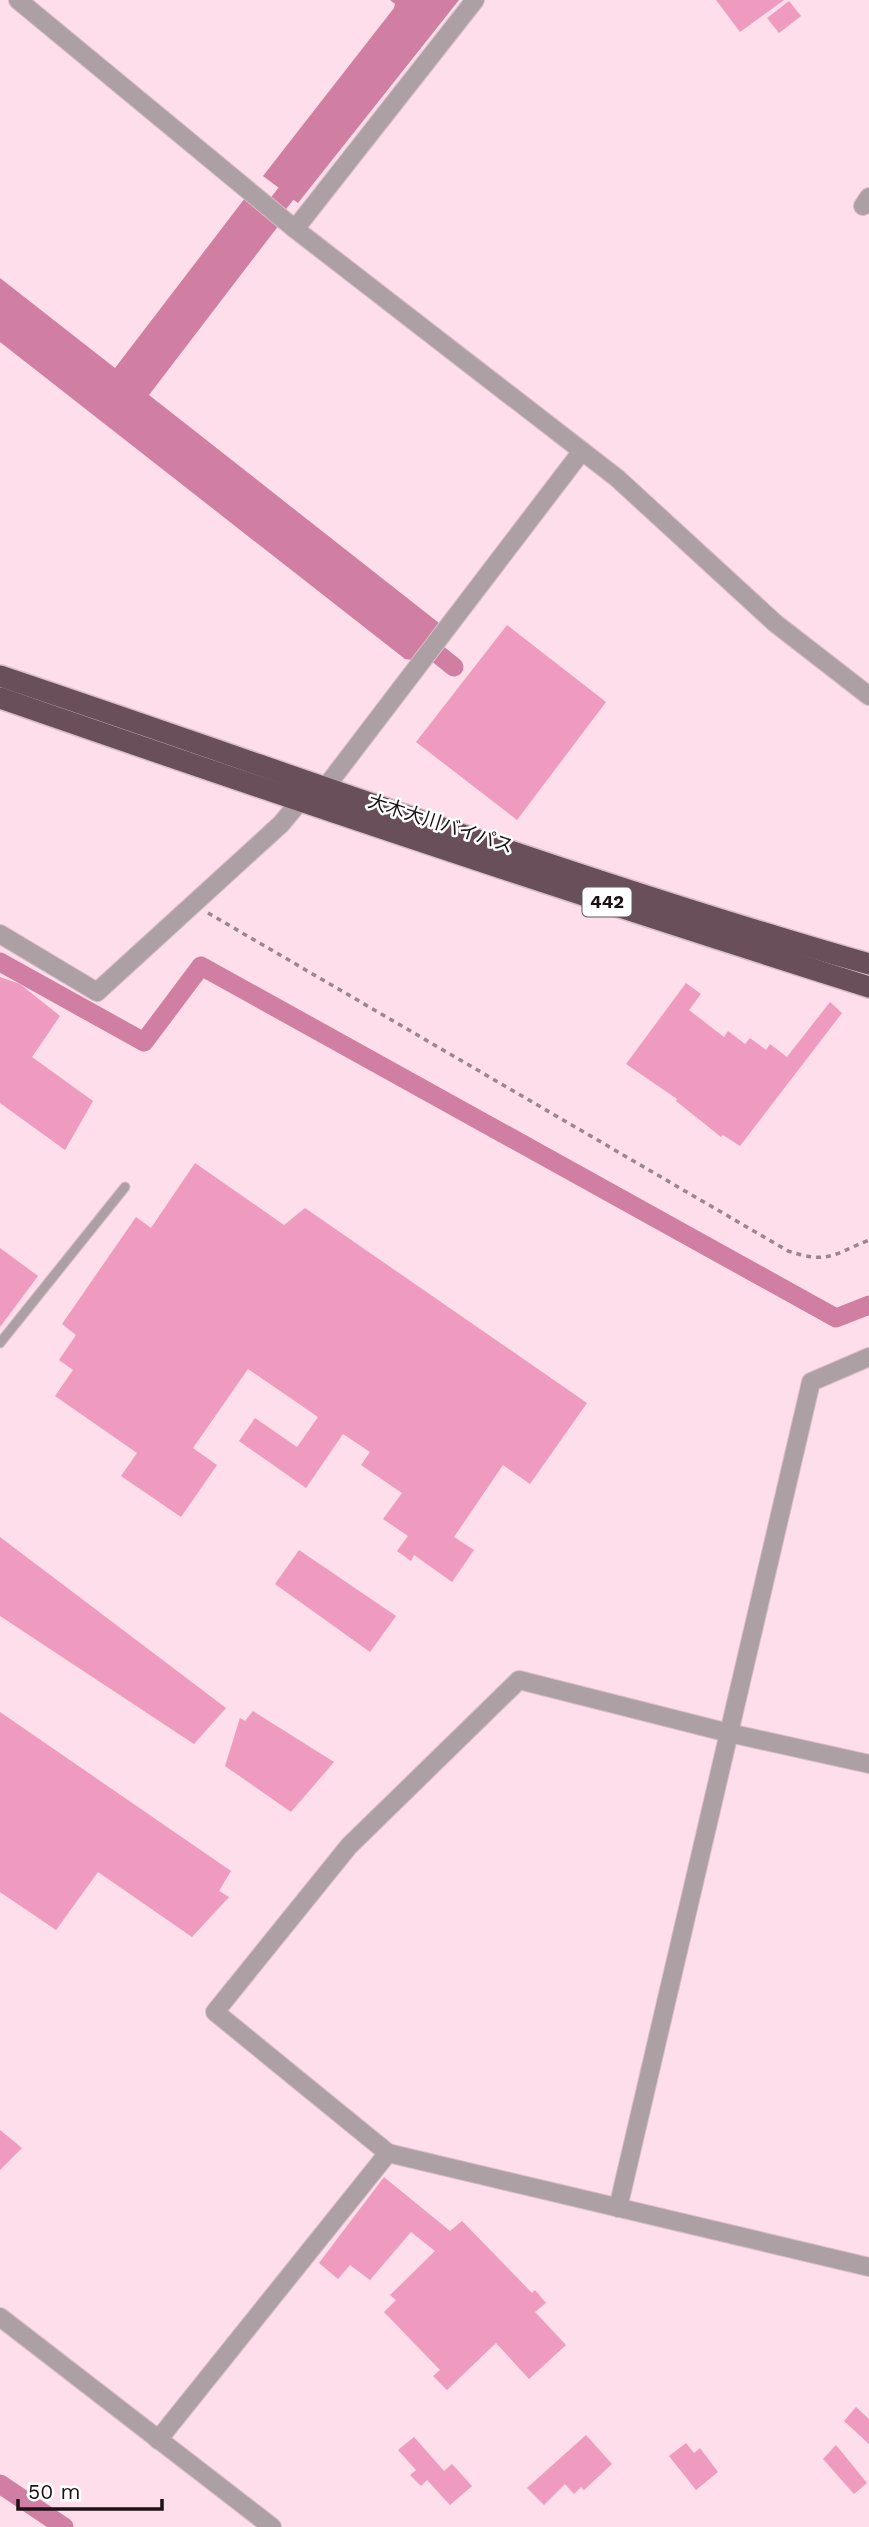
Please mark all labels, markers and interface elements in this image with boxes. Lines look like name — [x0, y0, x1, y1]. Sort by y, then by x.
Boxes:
street label: 大木大川バイパス — [365, 789, 517, 858]
road number: 442 — [582, 888, 632, 917]
scale bar — [18, 2468, 161, 2512]
text: 50 m — [28, 2479, 80, 2504]

